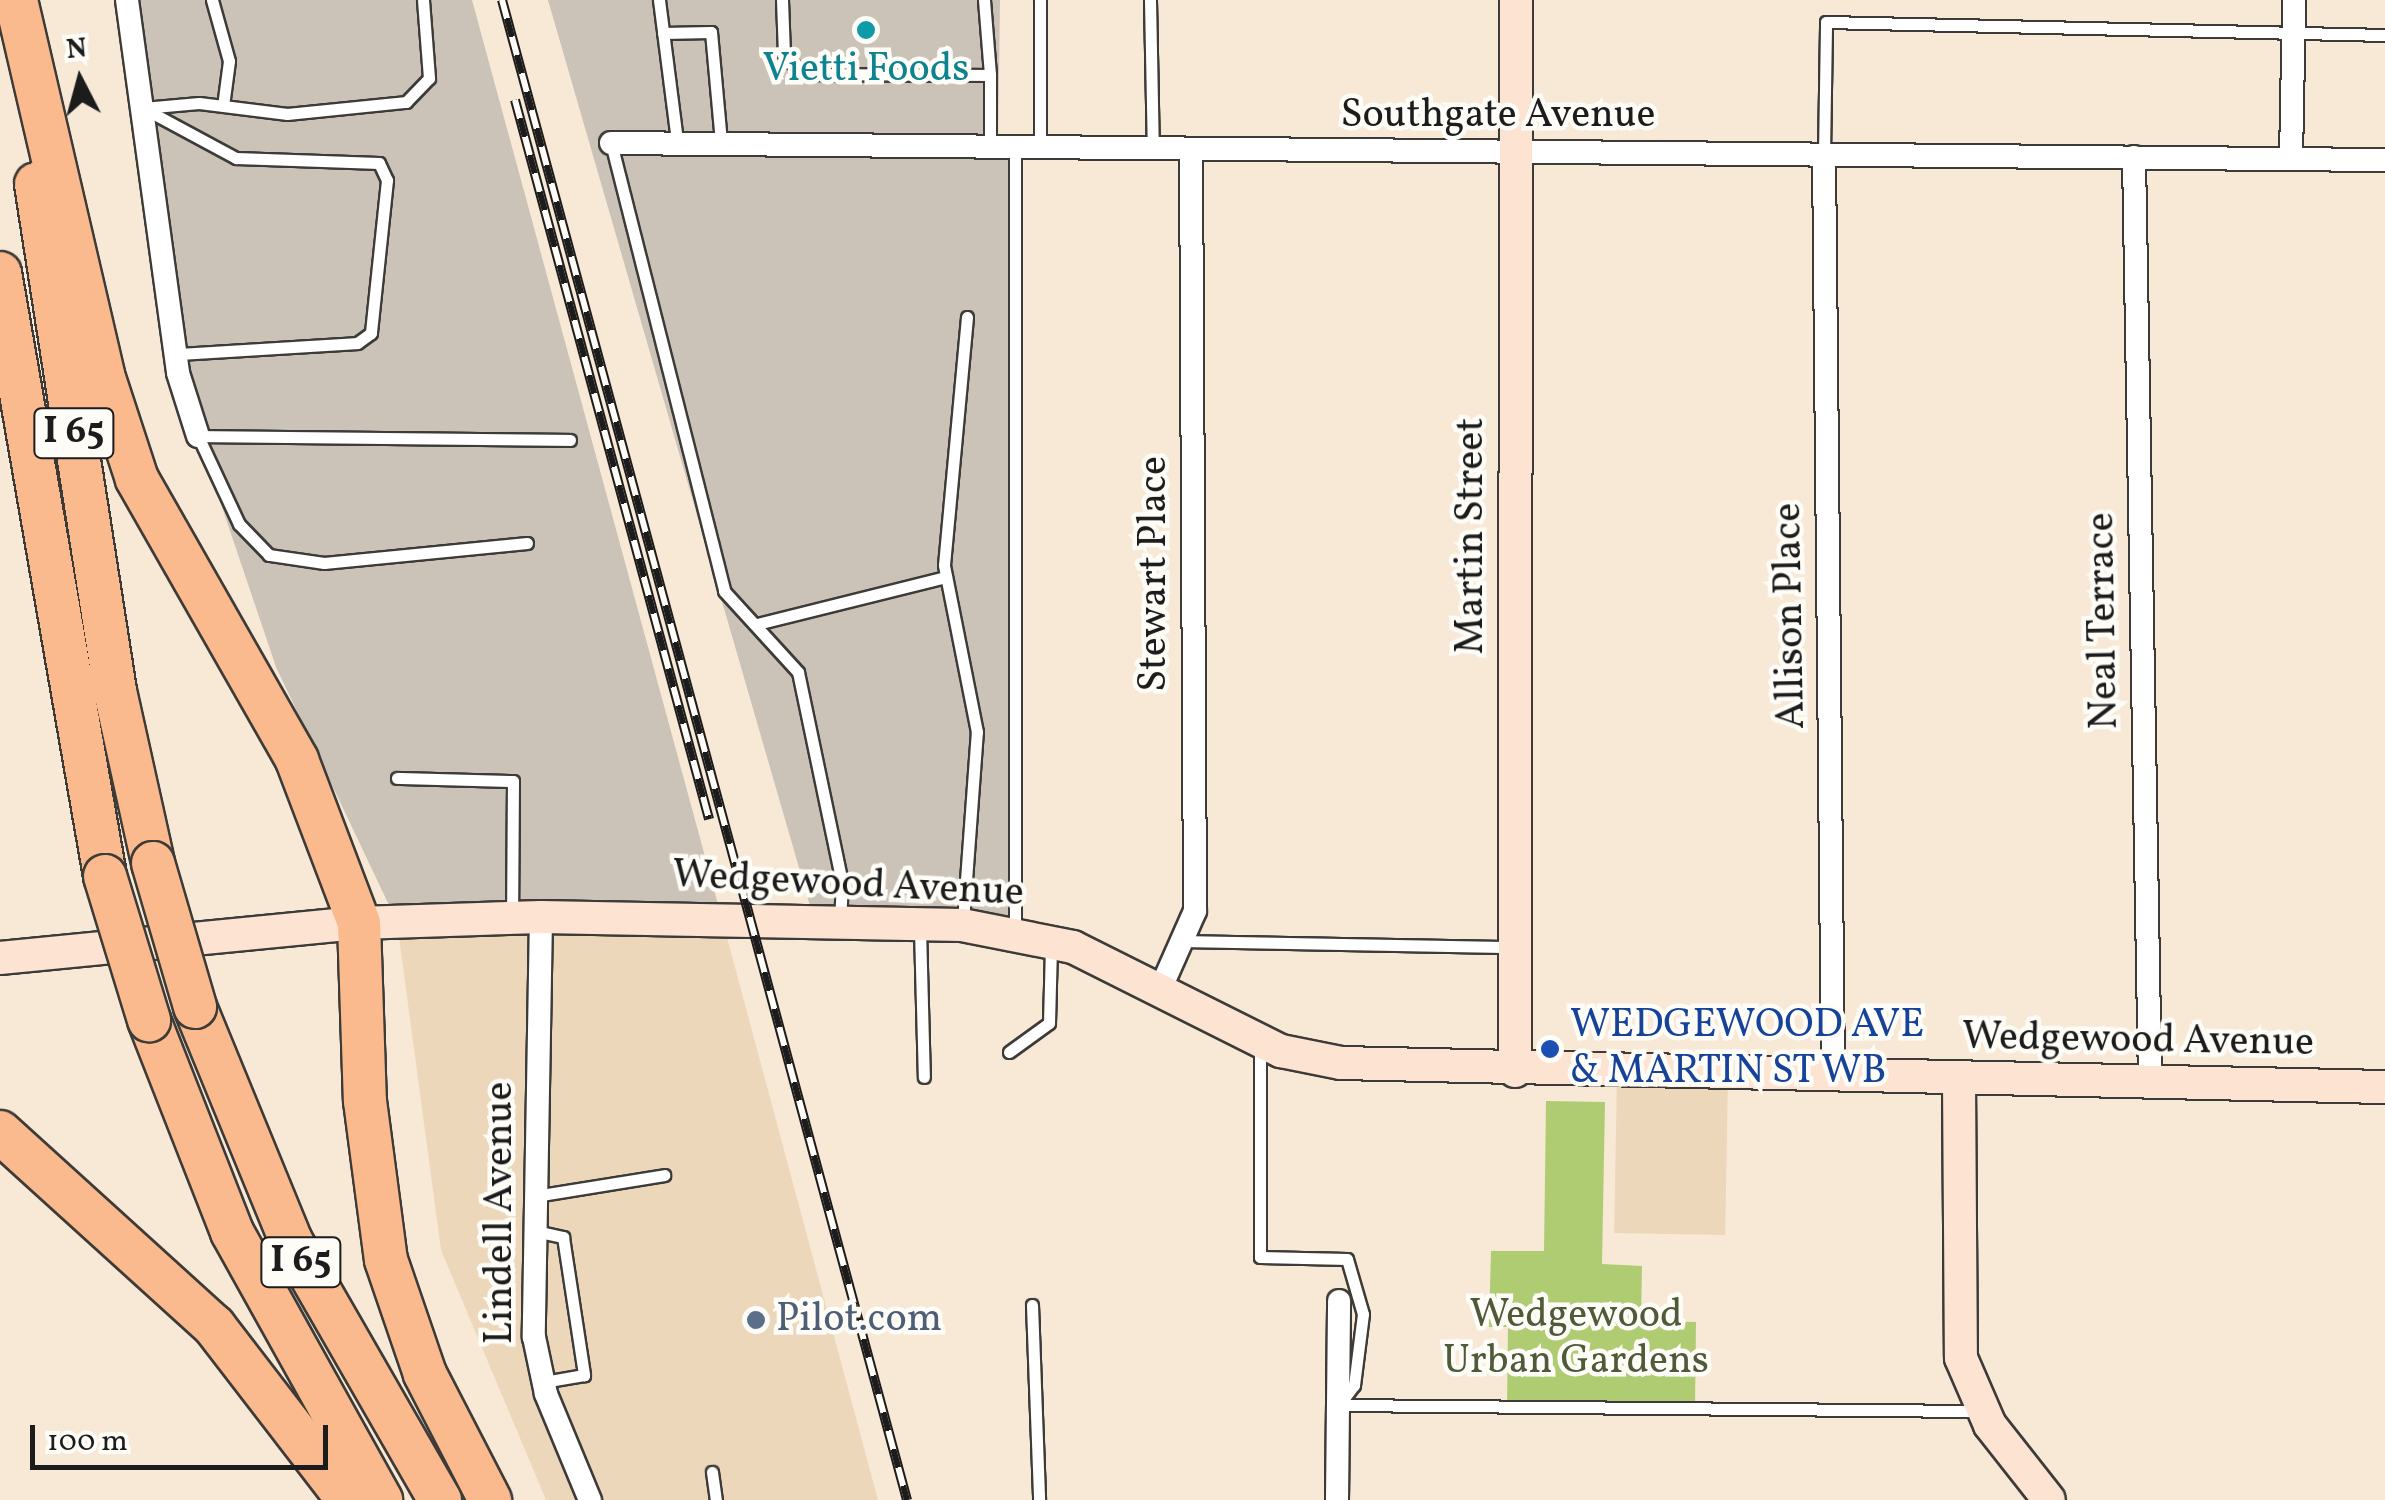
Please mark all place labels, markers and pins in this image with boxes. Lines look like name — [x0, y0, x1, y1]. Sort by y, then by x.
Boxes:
marker: Vietti Foods — [855, 19, 877, 41]
place label: Vietti Foods — [763, 46, 969, 94]
place label: WEDGEWOOD AVE & MARTIN ST WB — [1570, 1002, 1924, 1096]
marker: WEDGEWOOD AVE & MARTIN ST WB — [1539, 1038, 1561, 1060]
place label: Pilot.com — [776, 1296, 942, 1344]
marker: Pilot.com — [745, 1309, 767, 1331]

